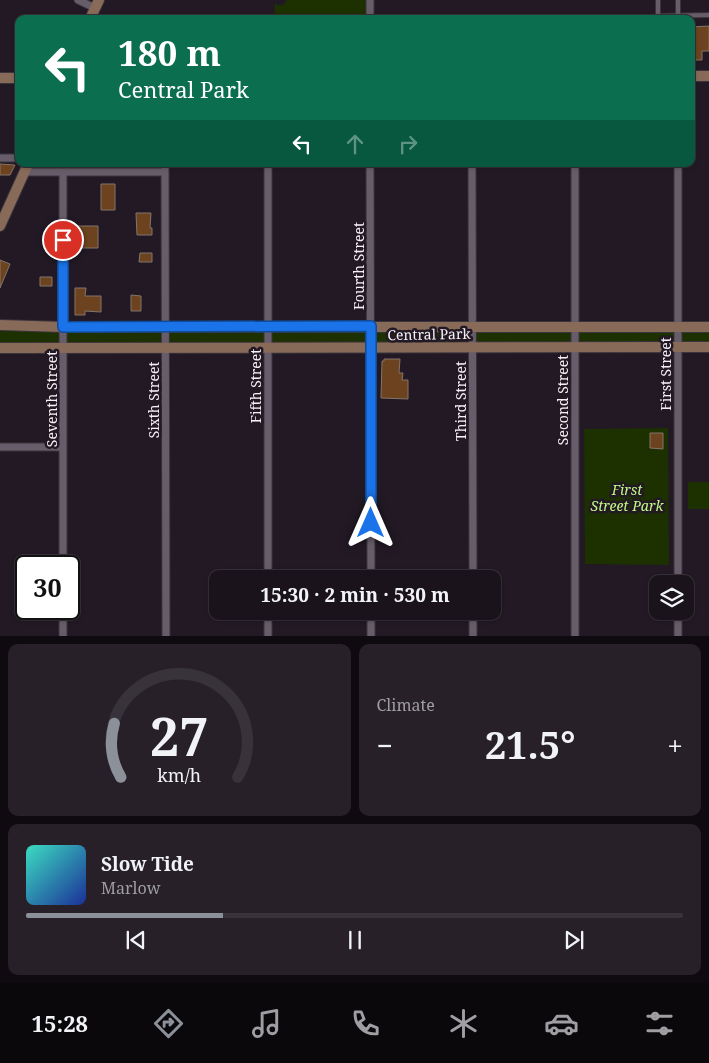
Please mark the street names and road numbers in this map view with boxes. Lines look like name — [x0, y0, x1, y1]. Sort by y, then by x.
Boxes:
street label: Fourth Street — [349, 222, 368, 310]
street label: Central Park — [387, 324, 472, 344]
street label: First Street — [656, 337, 675, 411]
street label: Fifth Street — [246, 349, 265, 423]
street label: Seventh Street — [42, 351, 61, 447]
street label: Second Street — [553, 355, 572, 445]
street label: Third Street — [451, 361, 470, 441]
street label: Sixth Street — [144, 362, 163, 438]

